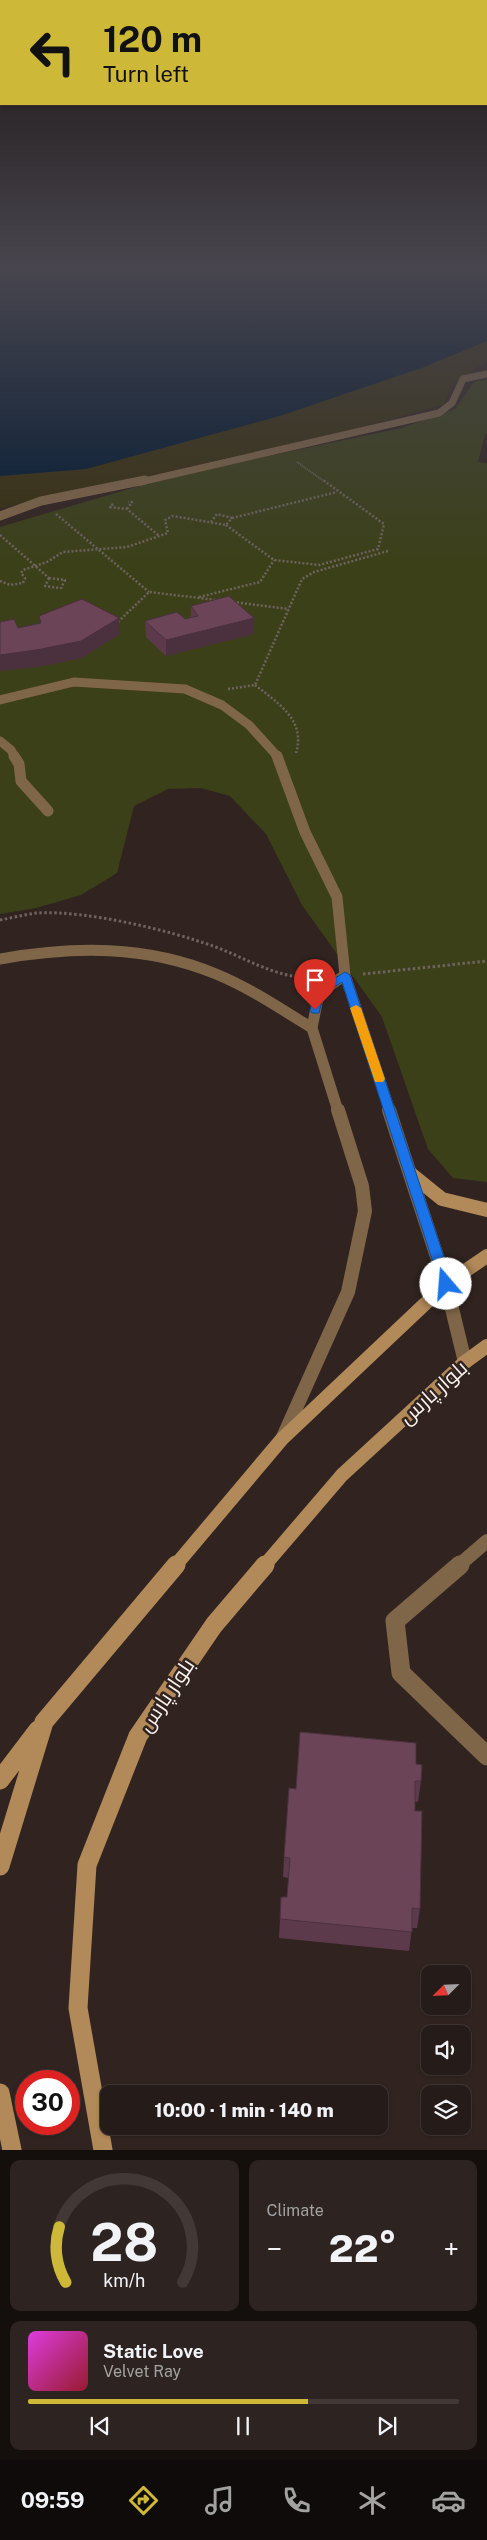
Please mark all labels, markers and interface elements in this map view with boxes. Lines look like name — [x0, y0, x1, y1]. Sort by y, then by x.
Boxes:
text: 120 m — [103, 19, 202, 60]
icon: left — [20, 20, 85, 85]
text: Turn left — [103, 61, 189, 87]
pin — [294, 959, 336, 1010]
icon: arrive — [301, 966, 329, 994]
position arrow — [419, 1257, 471, 1309]
street label: بلوار پارس — [394, 1355, 474, 1431]
street label: بلوار پارس — [132, 1654, 201, 1738]
north arrow — [421, 1965, 471, 2015]
map controls — [421, 1965, 471, 2135]
button: sound — [421, 2025, 471, 2075]
speed limit sign: 30 — [15, 2070, 80, 2135]
button: layers — [421, 2085, 471, 2135]
text: 10:00 · 1 min · 140 m — [154, 2099, 334, 2121]
text: Climate — [267, 2201, 324, 2220]
text: 28 — [90, 2212, 158, 2273]
text: 22° — [329, 2226, 397, 2271]
text: − — [267, 2232, 282, 2265]
text: + — [443, 2232, 459, 2265]
text: km/h — [103, 2270, 145, 2291]
text: Static Love — [103, 2340, 204, 2362]
text: Velvet Ray — [103, 2362, 181, 2381]
icon: previous — [86, 2412, 114, 2440]
icon: pause — [229, 2412, 257, 2440]
icon: next — [373, 2412, 401, 2440]
icon: directions — [126, 2483, 161, 2518]
icon: music — [202, 2483, 237, 2518]
icon: phone — [279, 2483, 314, 2518]
icon: climate — [355, 2483, 390, 2518]
icon: car — [431, 2483, 466, 2518]
text: 09:59 — [21, 2487, 85, 2513]

